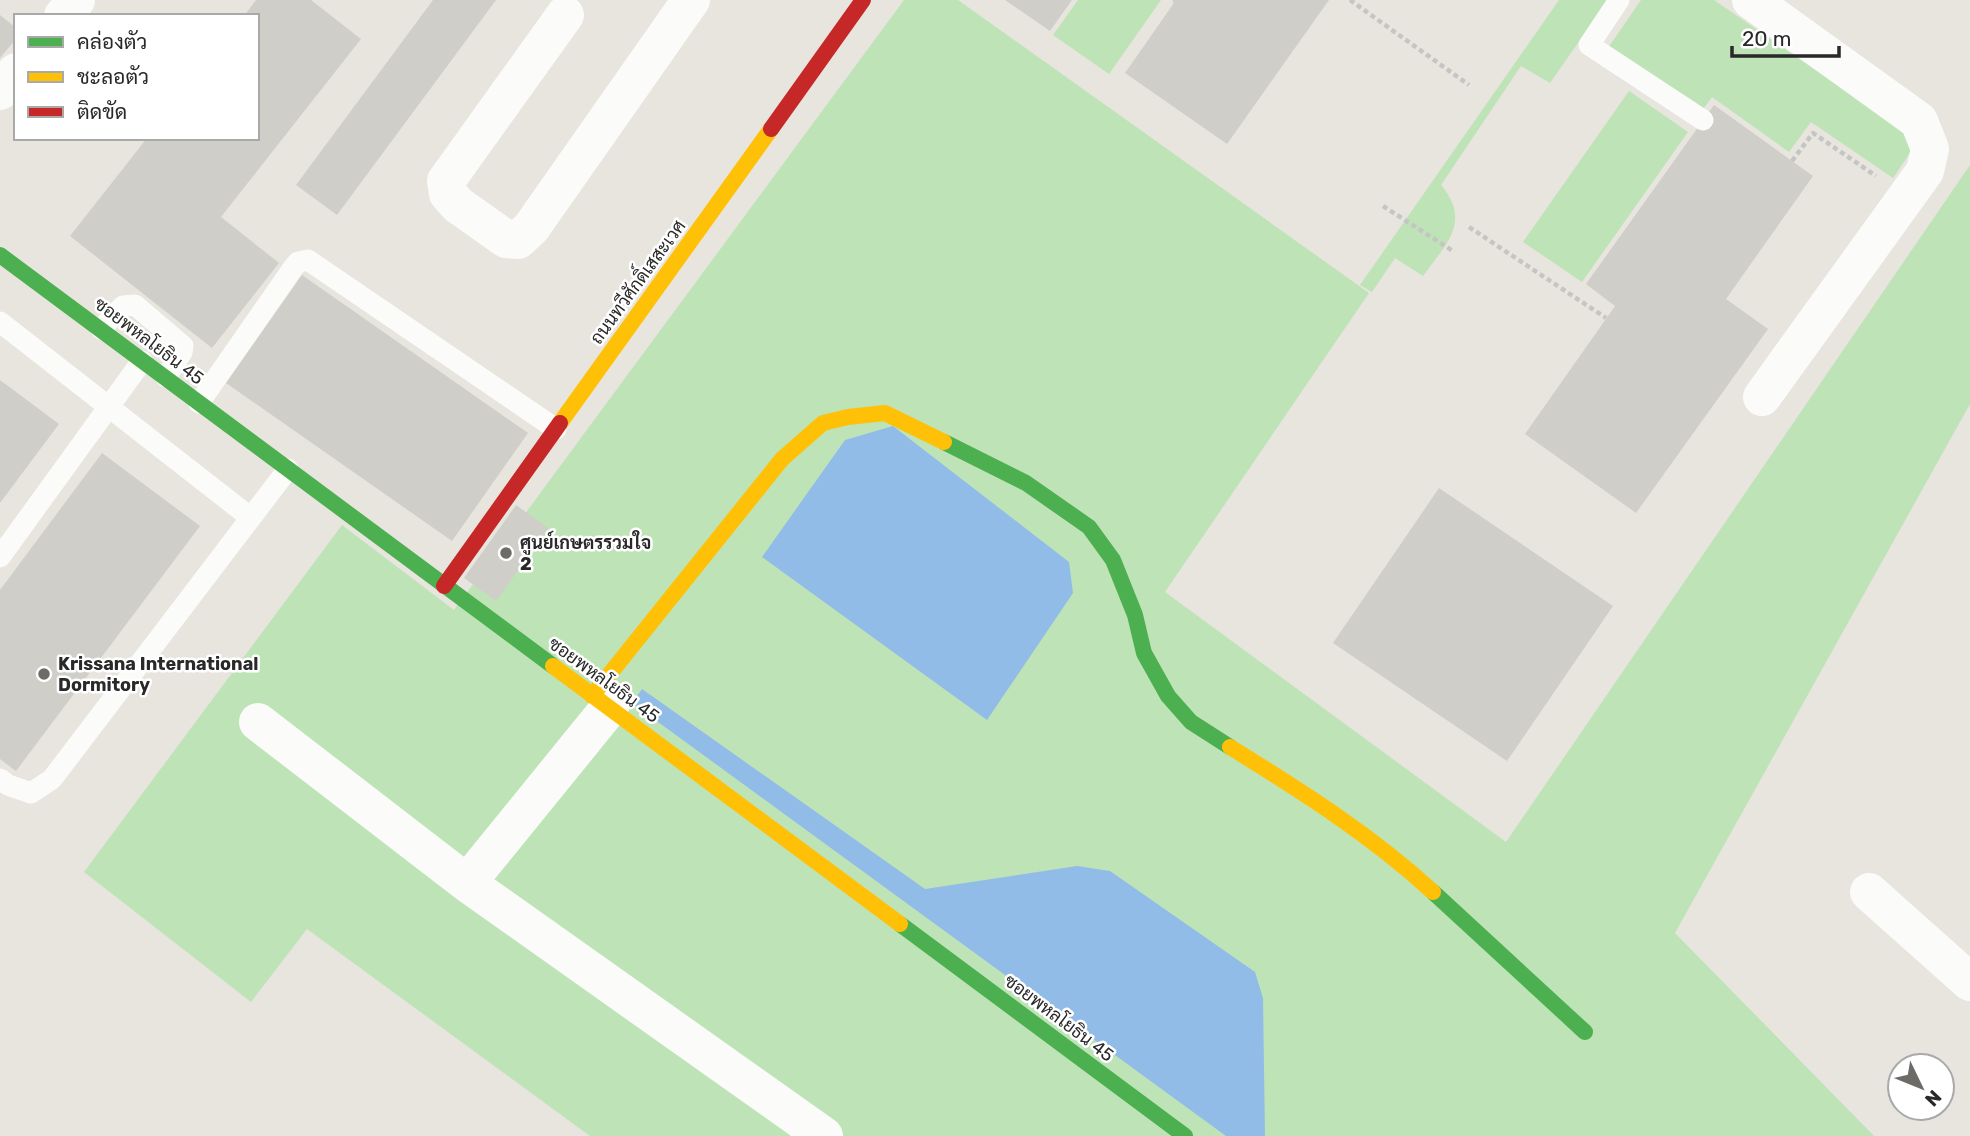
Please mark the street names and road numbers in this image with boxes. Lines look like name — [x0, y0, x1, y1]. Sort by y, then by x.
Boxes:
street label: ถนนทวีศักดิ์เสสะเวศ — [581, 213, 690, 348]
street label: ซอยพหลโยธิน 45 — [90, 291, 209, 389]
street label: ซอยพหลโยธิน 45 — [544, 631, 665, 728]
street label: ซอยพหลโยธิน 45 — [1000, 968, 1119, 1066]

